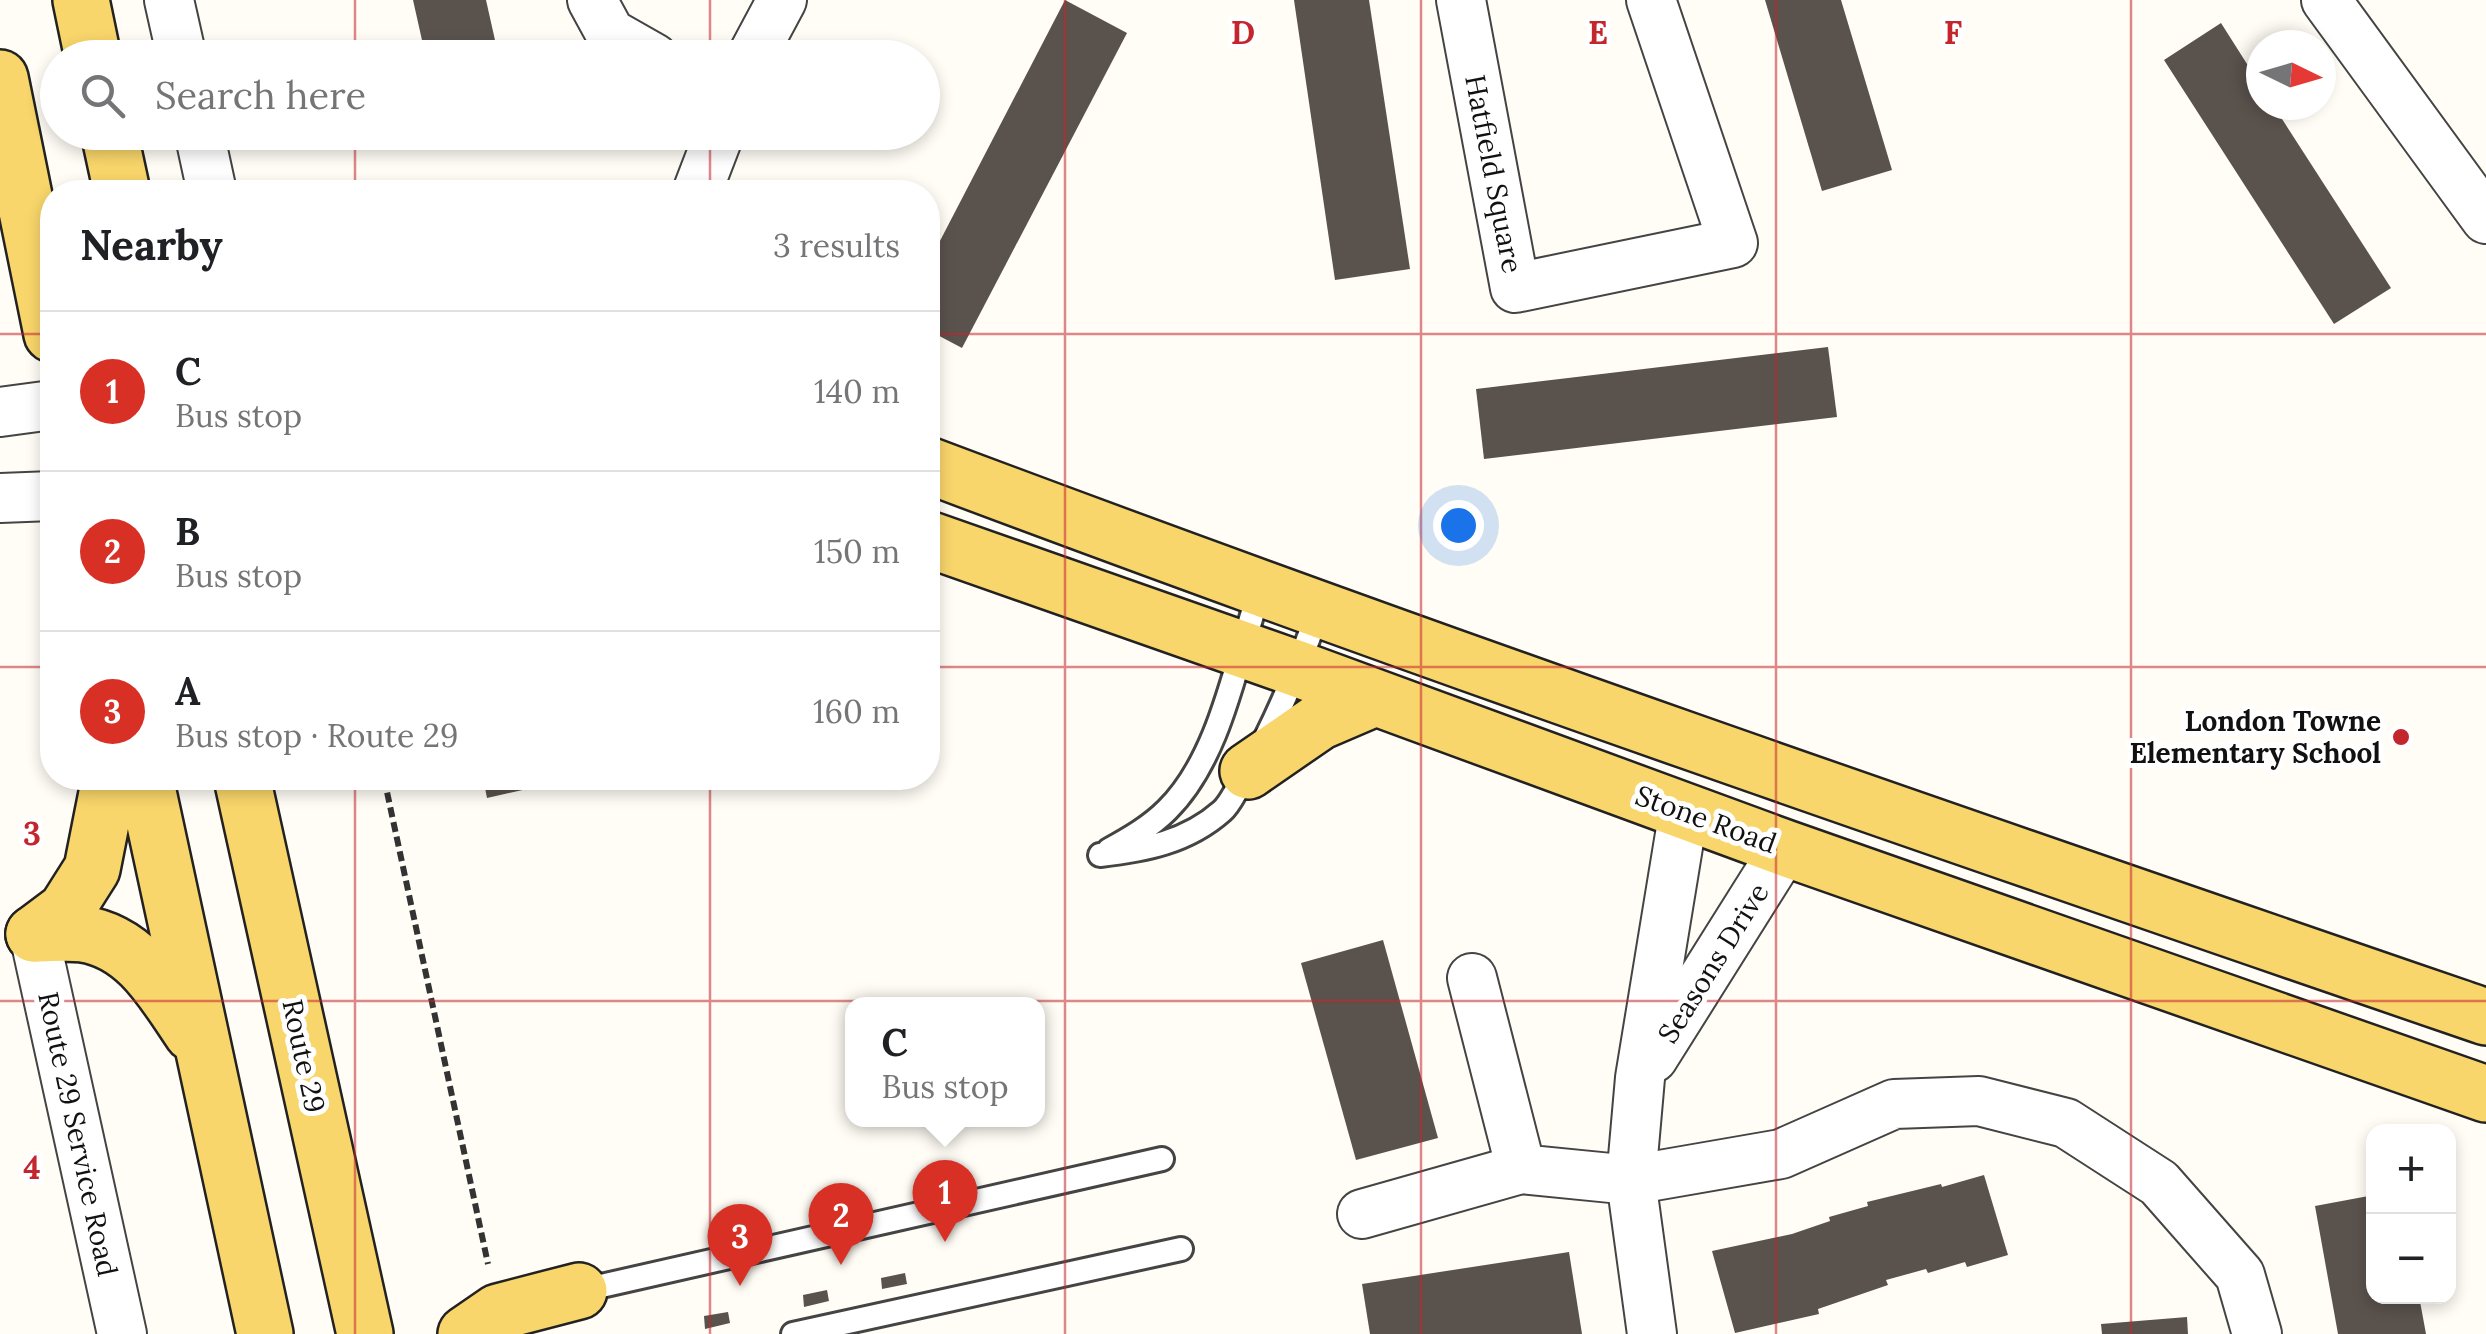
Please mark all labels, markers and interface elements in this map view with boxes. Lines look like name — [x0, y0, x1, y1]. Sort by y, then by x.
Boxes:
text: D — [1231, 12, 1255, 53]
text: E — [1588, 12, 1608, 53]
text: F — [1944, 12, 1962, 53]
north arrow — [2246, 30, 2336, 120]
search box — [40, 40, 940, 150]
icon: search — [75, 68, 130, 123]
text: Search here — [155, 71, 366, 119]
street label: Hatfield Square — [1457, 72, 1531, 276]
text: Nearby — [80, 218, 223, 272]
text: 3 results — [773, 225, 900, 266]
text: C — [175, 347, 201, 395]
text: 1 — [106, 371, 119, 412]
text: 140 m — [814, 371, 900, 412]
text: Bus stop — [175, 395, 302, 436]
your location — [1433, 500, 1484, 551]
text: B — [175, 507, 200, 555]
text: 2 — [104, 531, 121, 572]
text: 150 m — [814, 531, 900, 572]
text: Bus stop — [175, 555, 302, 596]
text: A — [175, 667, 200, 715]
text: 3 — [104, 691, 121, 732]
text: 160 m — [813, 691, 900, 732]
place label: London Towne Elementary School — [2129, 703, 2381, 771]
text: Bus stop · Route 29 — [175, 715, 458, 756]
marker: London Towne Elementary School — [2390, 726, 2412, 748]
street label: Stone Road — [1631, 777, 1781, 861]
text: 3 — [23, 813, 41, 854]
street label: Seasons Drive — [1649, 876, 1777, 1050]
street label: Route 29 Service Road — [30, 988, 126, 1280]
street label: Route 29 — [274, 996, 334, 1116]
popup — [845, 997, 1045, 1127]
text: C — [881, 1018, 908, 1066]
text: Bus stop — [881, 1066, 1009, 1107]
map controls — [2366, 1124, 2456, 1304]
button: + — [2366, 1124, 2456, 1214]
text: 4 — [23, 1147, 41, 1188]
pin: 1 — [912, 1160, 978, 1242]
pin: 2 — [808, 1182, 874, 1265]
pin: 3 — [708, 1204, 772, 1286]
button: − — [2366, 1214, 2456, 1304]

